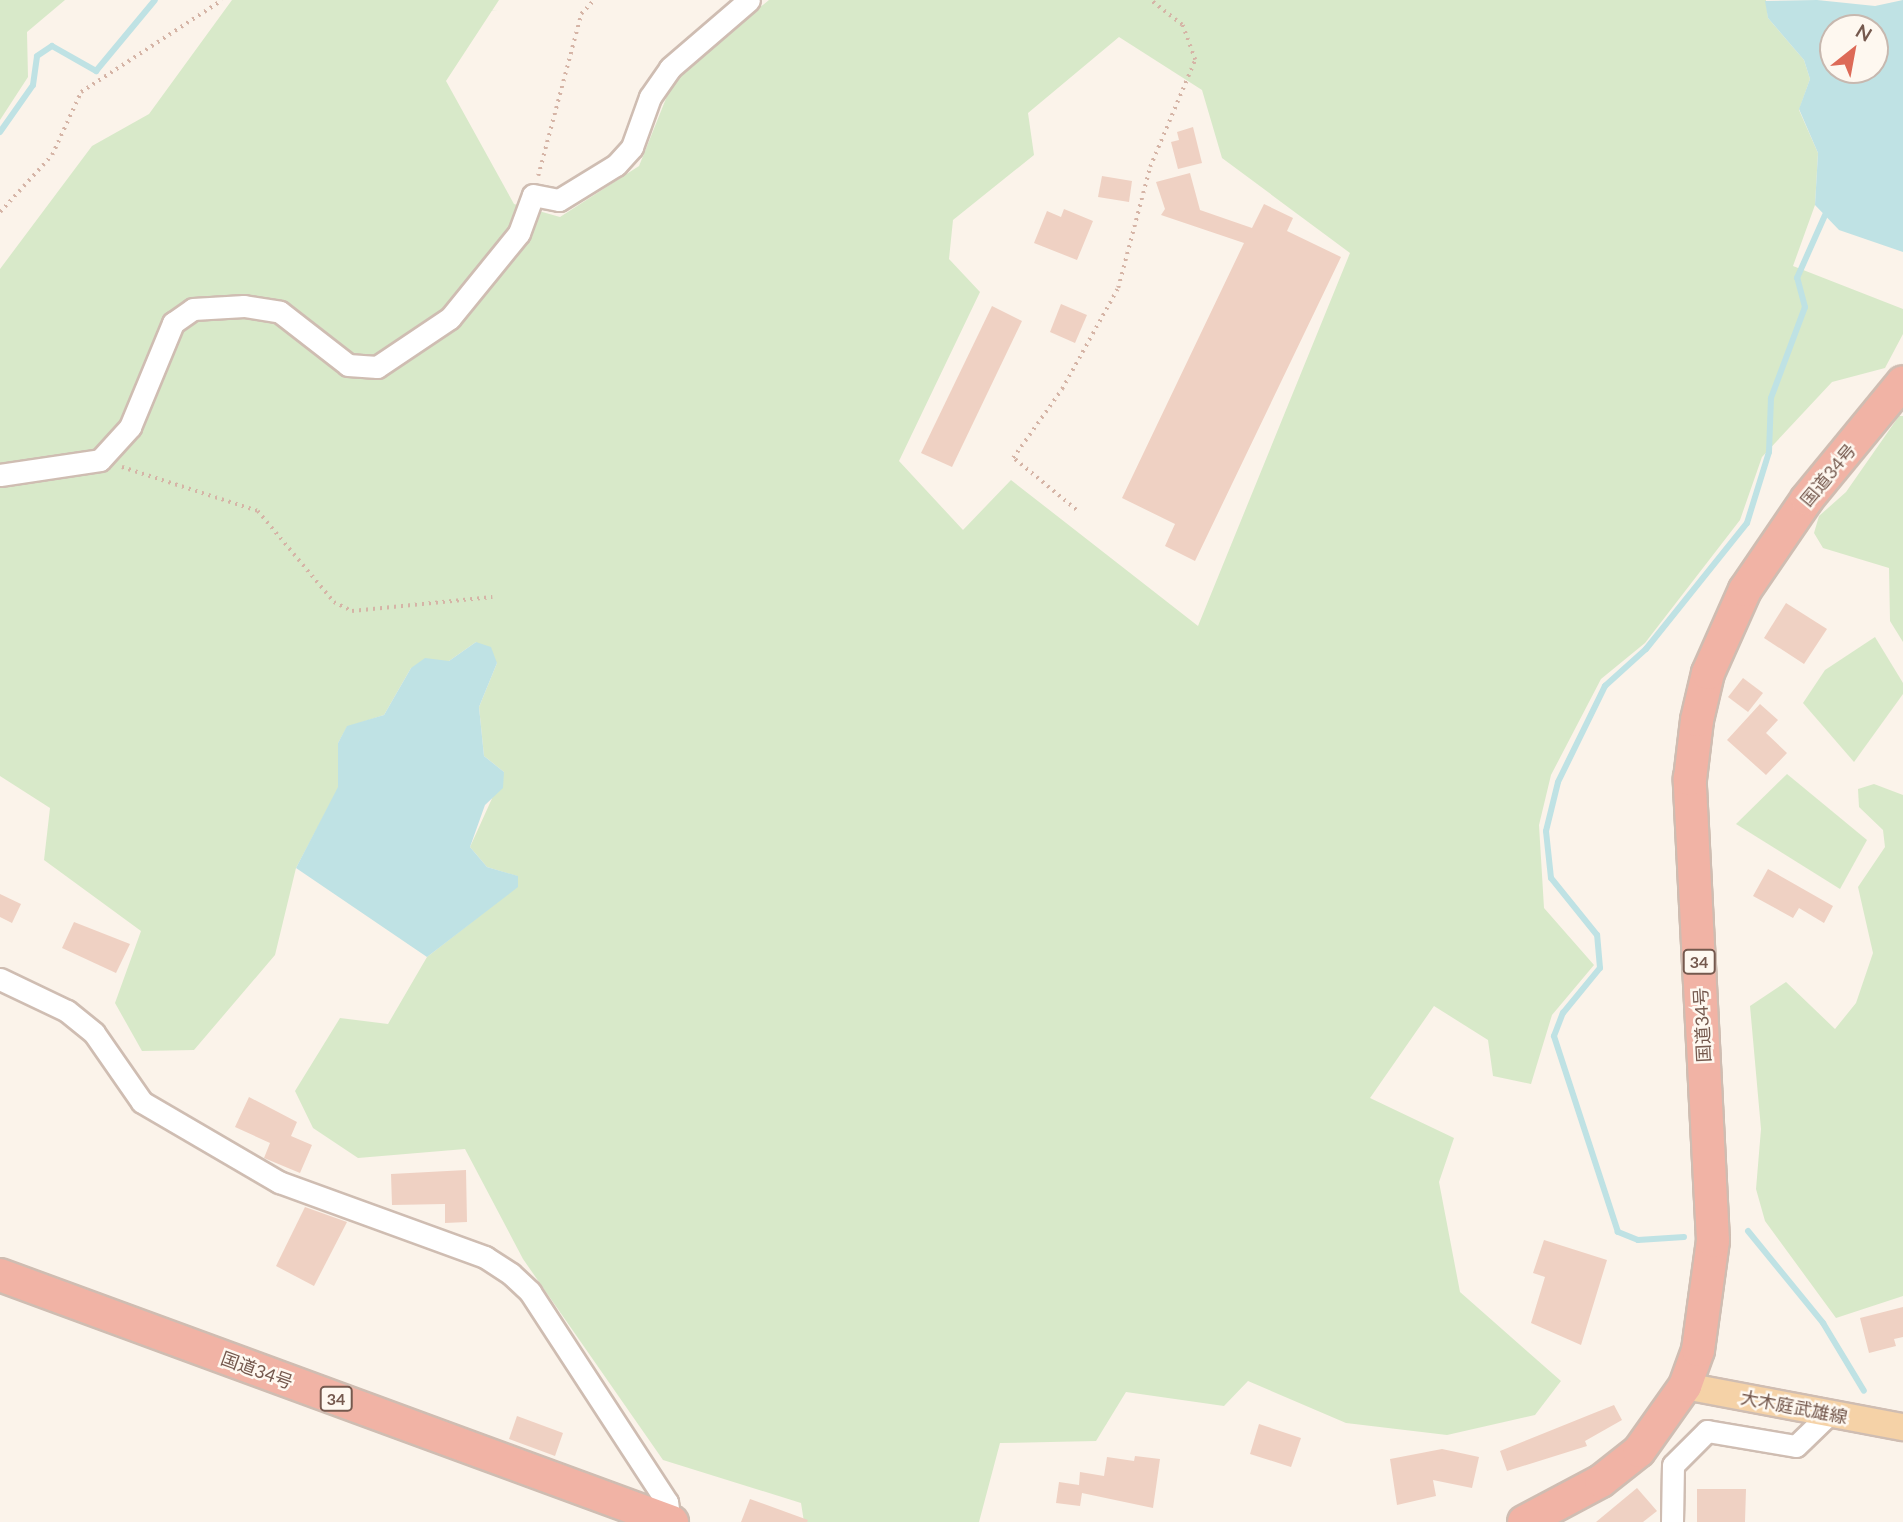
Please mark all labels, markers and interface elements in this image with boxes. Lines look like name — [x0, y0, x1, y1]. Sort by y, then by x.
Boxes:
north arrow — [1819, 14, 1889, 84]
text: N — [1852, 19, 1876, 46]
street label: 国道34号 — [1796, 439, 1860, 511]
road number: 34 — [1682, 950, 1716, 974]
street label: 国道34号 — [1689, 987, 1715, 1063]
street label: 国道34号 — [218, 1347, 296, 1393]
road number: 34 — [318, 1386, 354, 1412]
street label: 大木庭武雄線 — [1739, 1386, 1849, 1428]

